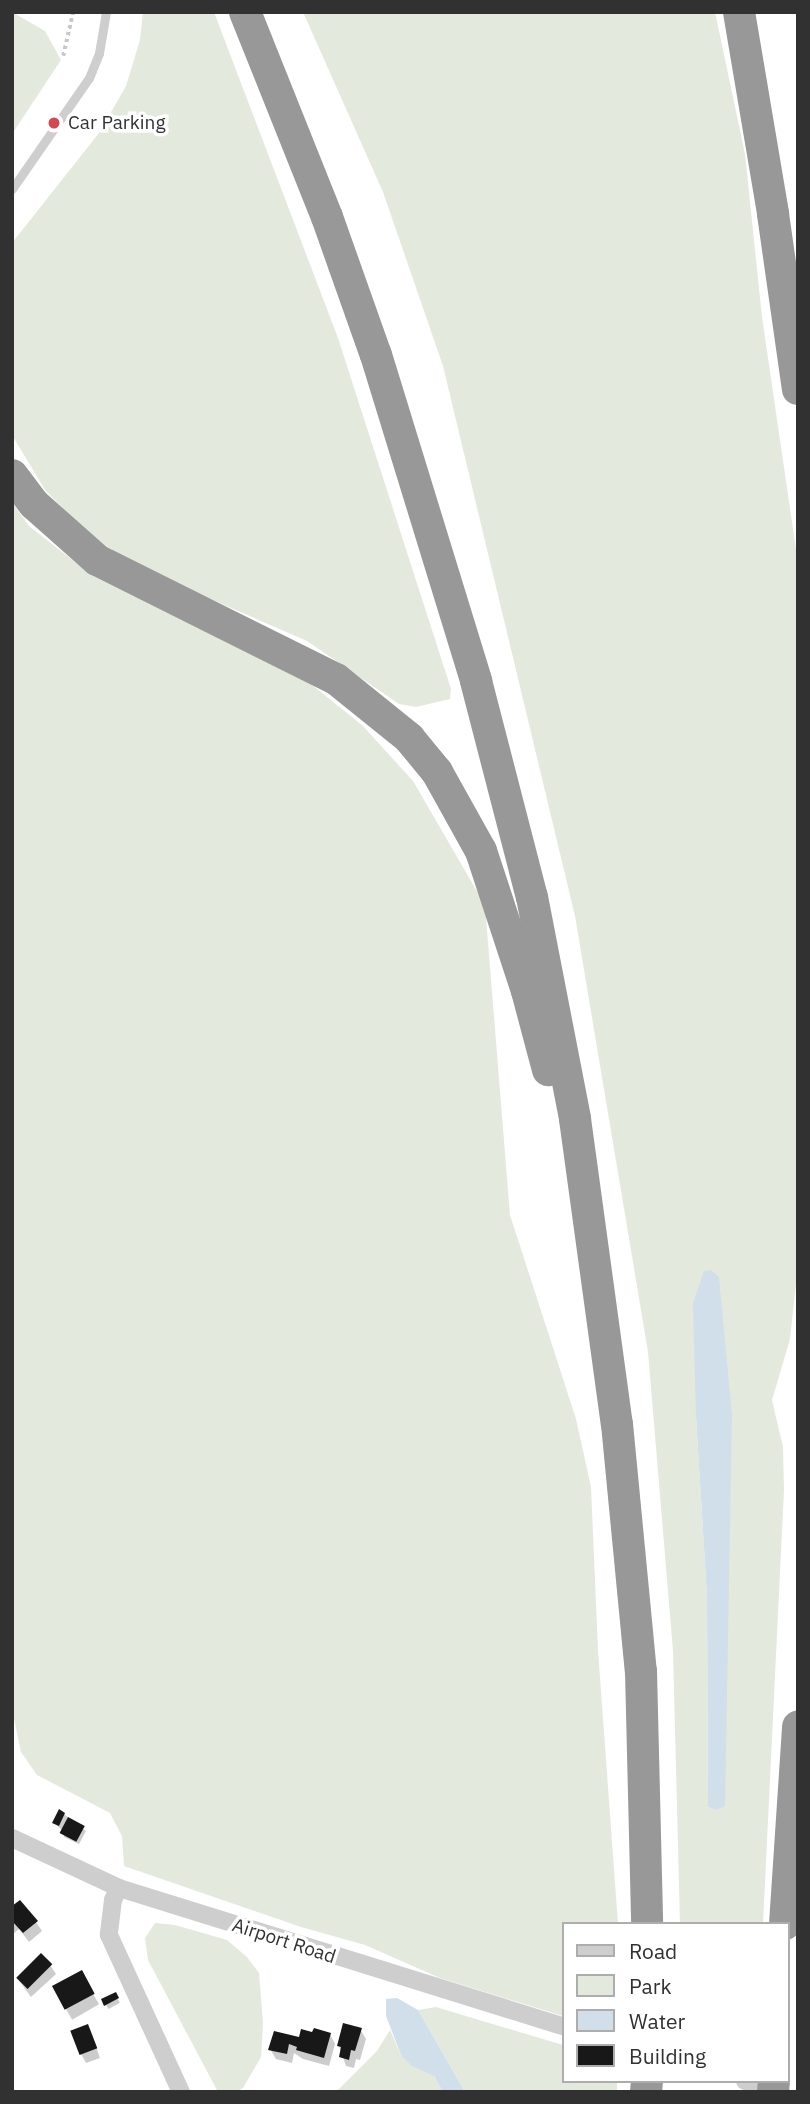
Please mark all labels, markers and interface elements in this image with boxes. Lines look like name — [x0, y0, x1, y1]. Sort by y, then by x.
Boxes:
place label: Car Parking — [68, 112, 165, 134]
marker: Car Parking — [46, 115, 62, 131]
street label: Airport Road — [229, 1914, 339, 1968]
legend — [562, 1922, 789, 2083]
text: Road — [629, 1937, 677, 1965]
text: Park — [629, 1972, 672, 2000]
text: Water — [629, 2007, 685, 2035]
text: Building — [629, 2042, 706, 2070]

